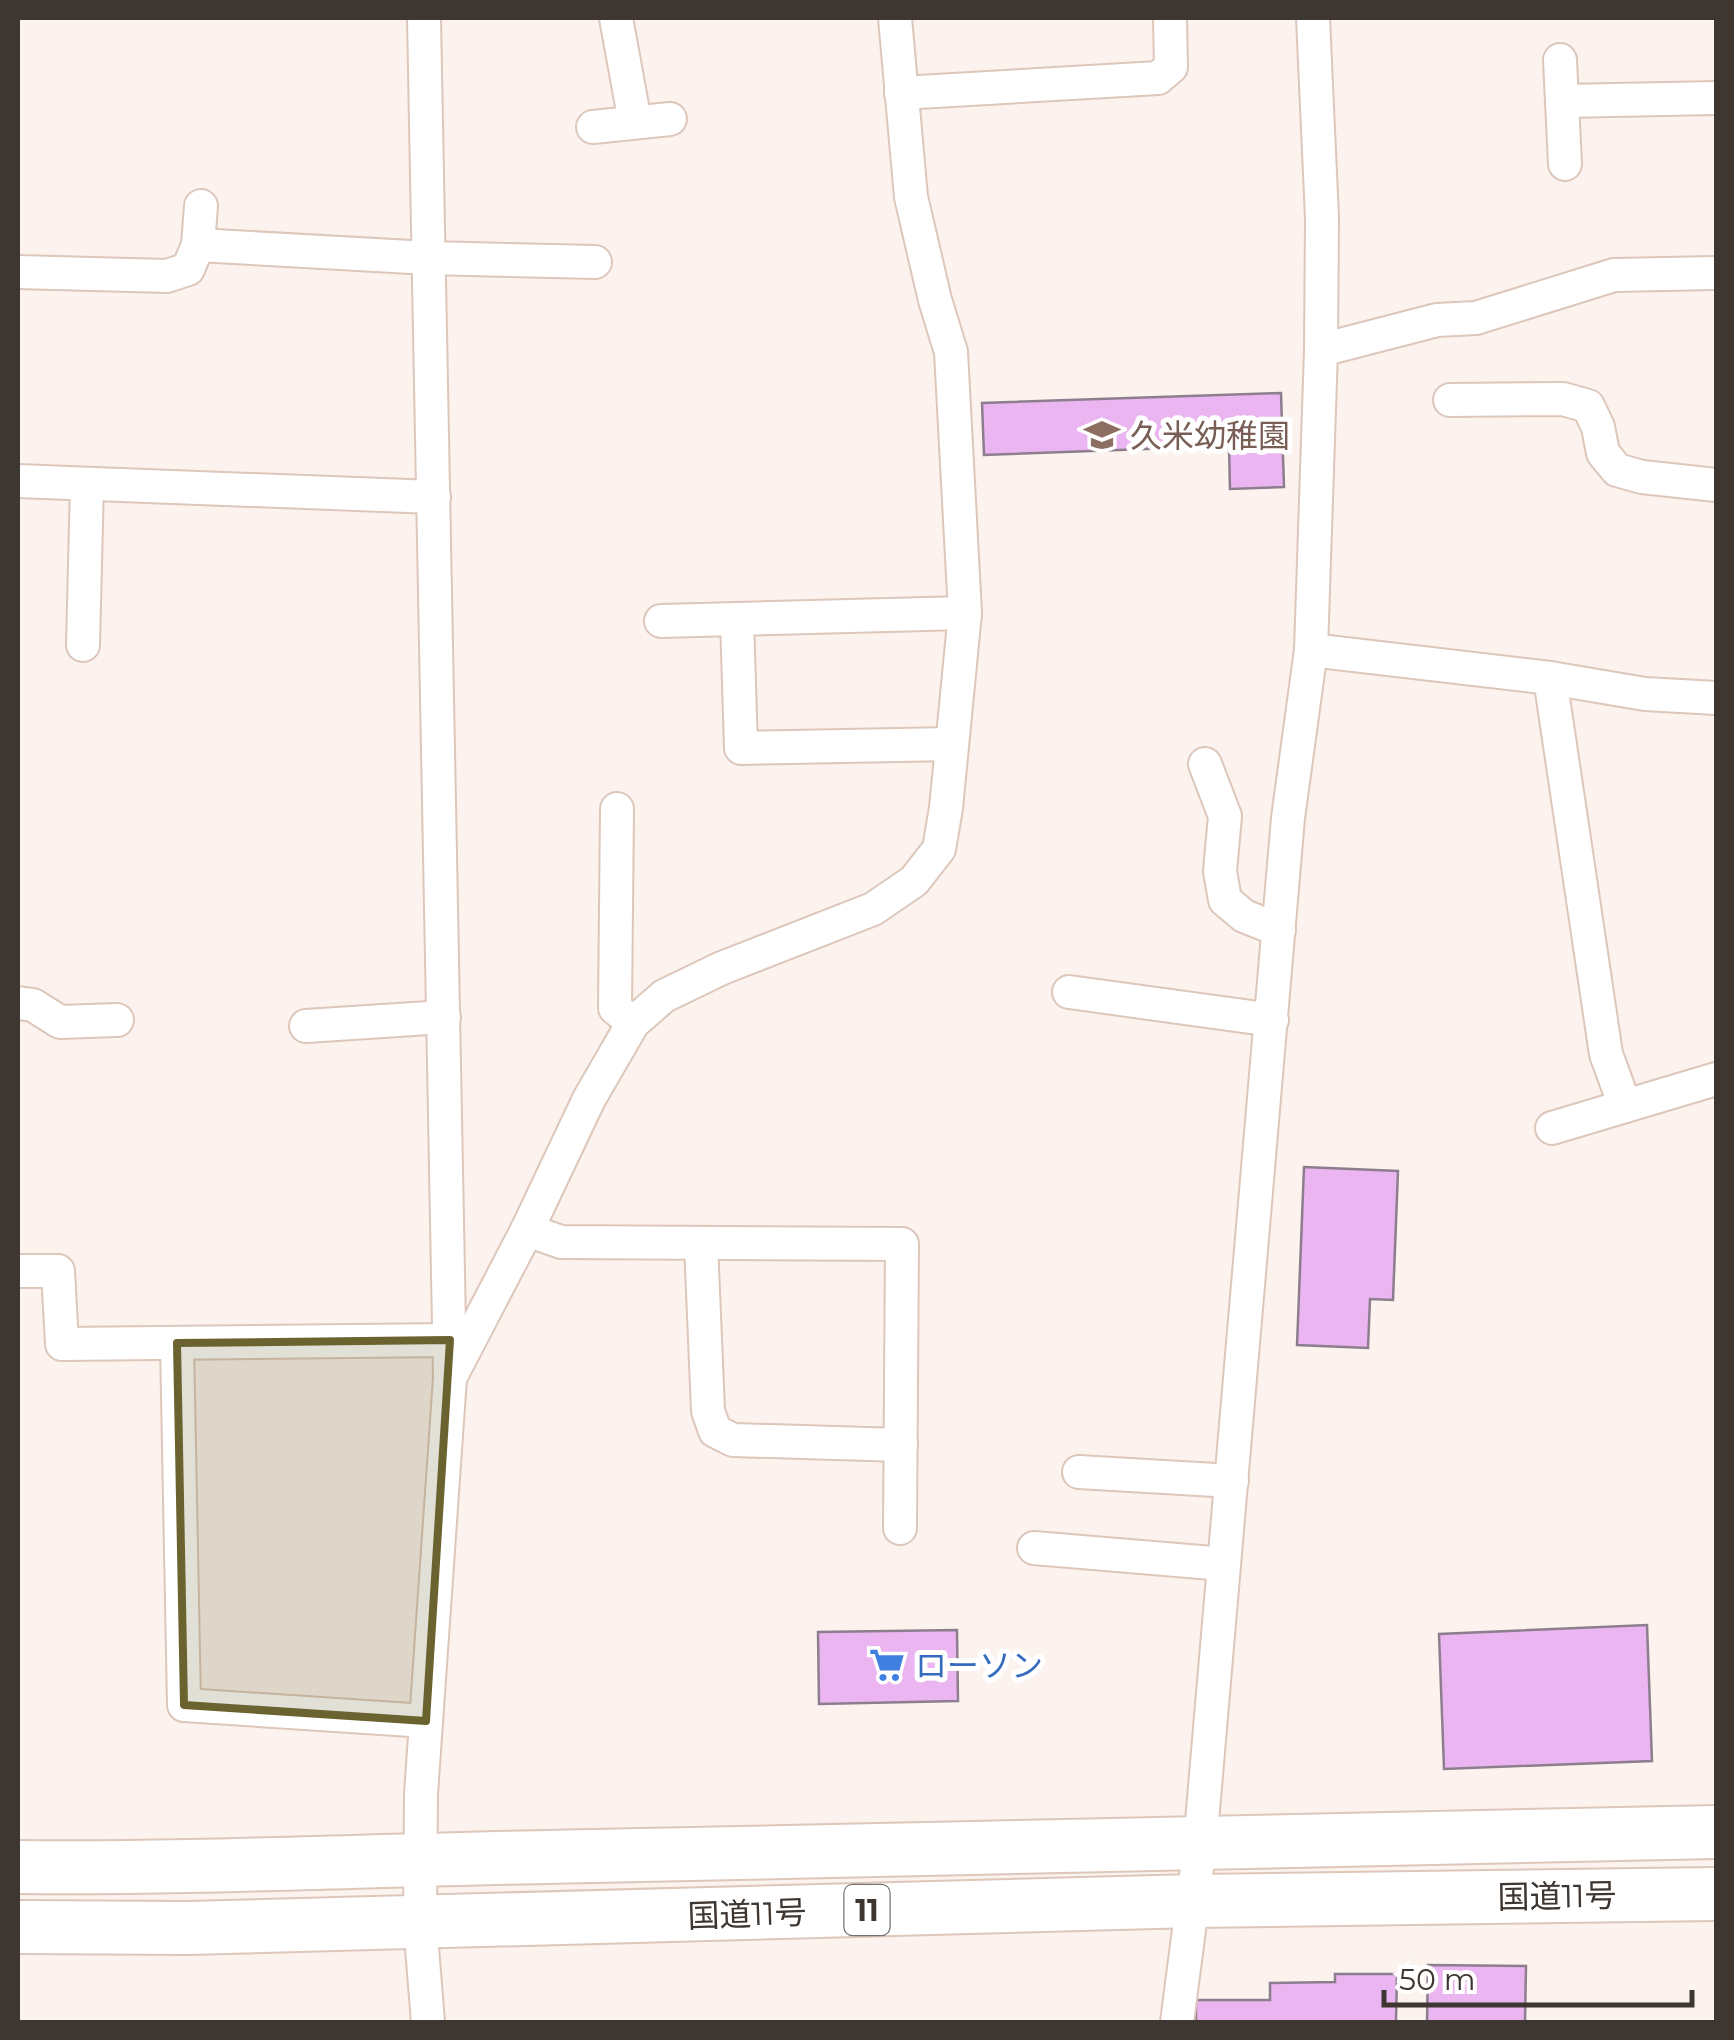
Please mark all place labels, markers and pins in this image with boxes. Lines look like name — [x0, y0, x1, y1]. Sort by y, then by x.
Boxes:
school or university icon: 久米幼稚園 — [1083, 416, 1121, 454]
place label: 久米幼稚園 — [1130, 416, 1290, 455]
supermarket icon: ローソン — [868, 1646, 906, 1684]
place label: ローソン — [915, 1646, 1043, 1685]

